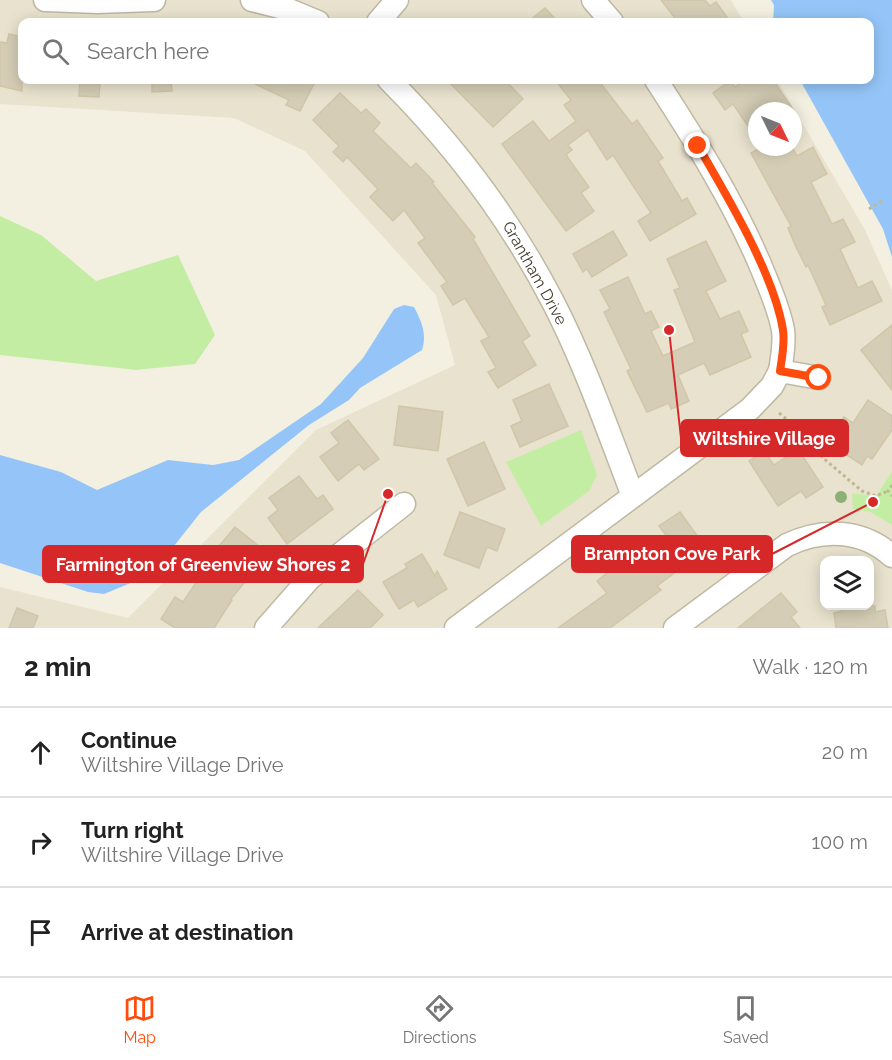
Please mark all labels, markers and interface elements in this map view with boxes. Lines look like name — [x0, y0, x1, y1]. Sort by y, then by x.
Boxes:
search box — [18, 18, 874, 84]
icon: search — [39, 35, 72, 68]
text: Search here — [87, 38, 209, 64]
north arrow — [748, 102, 802, 156]
route end — [684, 132, 710, 158]
street label: Grantham Drive — [499, 218, 571, 328]
route start — [805, 364, 831, 390]
callout: Wiltshire Village — [681, 420, 848, 456]
text: Wiltshire Village — [693, 428, 835, 449]
callout: Brampton Cove Park — [572, 536, 772, 572]
text: Brampton Cove Park — [584, 543, 761, 564]
callout: Farmington of Greenview Shores 2 — [43, 546, 363, 582]
text: Farmington of Greenview Shores 2 — [56, 554, 350, 575]
map controls — [820, 556, 874, 610]
button: layers — [820, 556, 874, 610]
text: 2 min — [24, 652, 91, 682]
text: Walk · 120 m — [753, 655, 868, 679]
text: Continue — [81, 727, 177, 753]
icon: ahead — [24, 736, 57, 769]
text: 20 m — [822, 740, 868, 764]
text: Wiltshire Village Drive — [81, 753, 284, 777]
text: Turn right — [81, 817, 184, 843]
icon: right — [24, 826, 57, 859]
text: 100 m — [811, 830, 868, 854]
text: Wiltshire Village Drive — [81, 843, 284, 867]
icon: arrive — [24, 916, 57, 949]
text: Arrive at destination — [81, 919, 294, 945]
tab: Map — [123, 992, 156, 1047]
tab: Directions — [403, 992, 477, 1047]
tab: Saved — [723, 992, 769, 1047]

